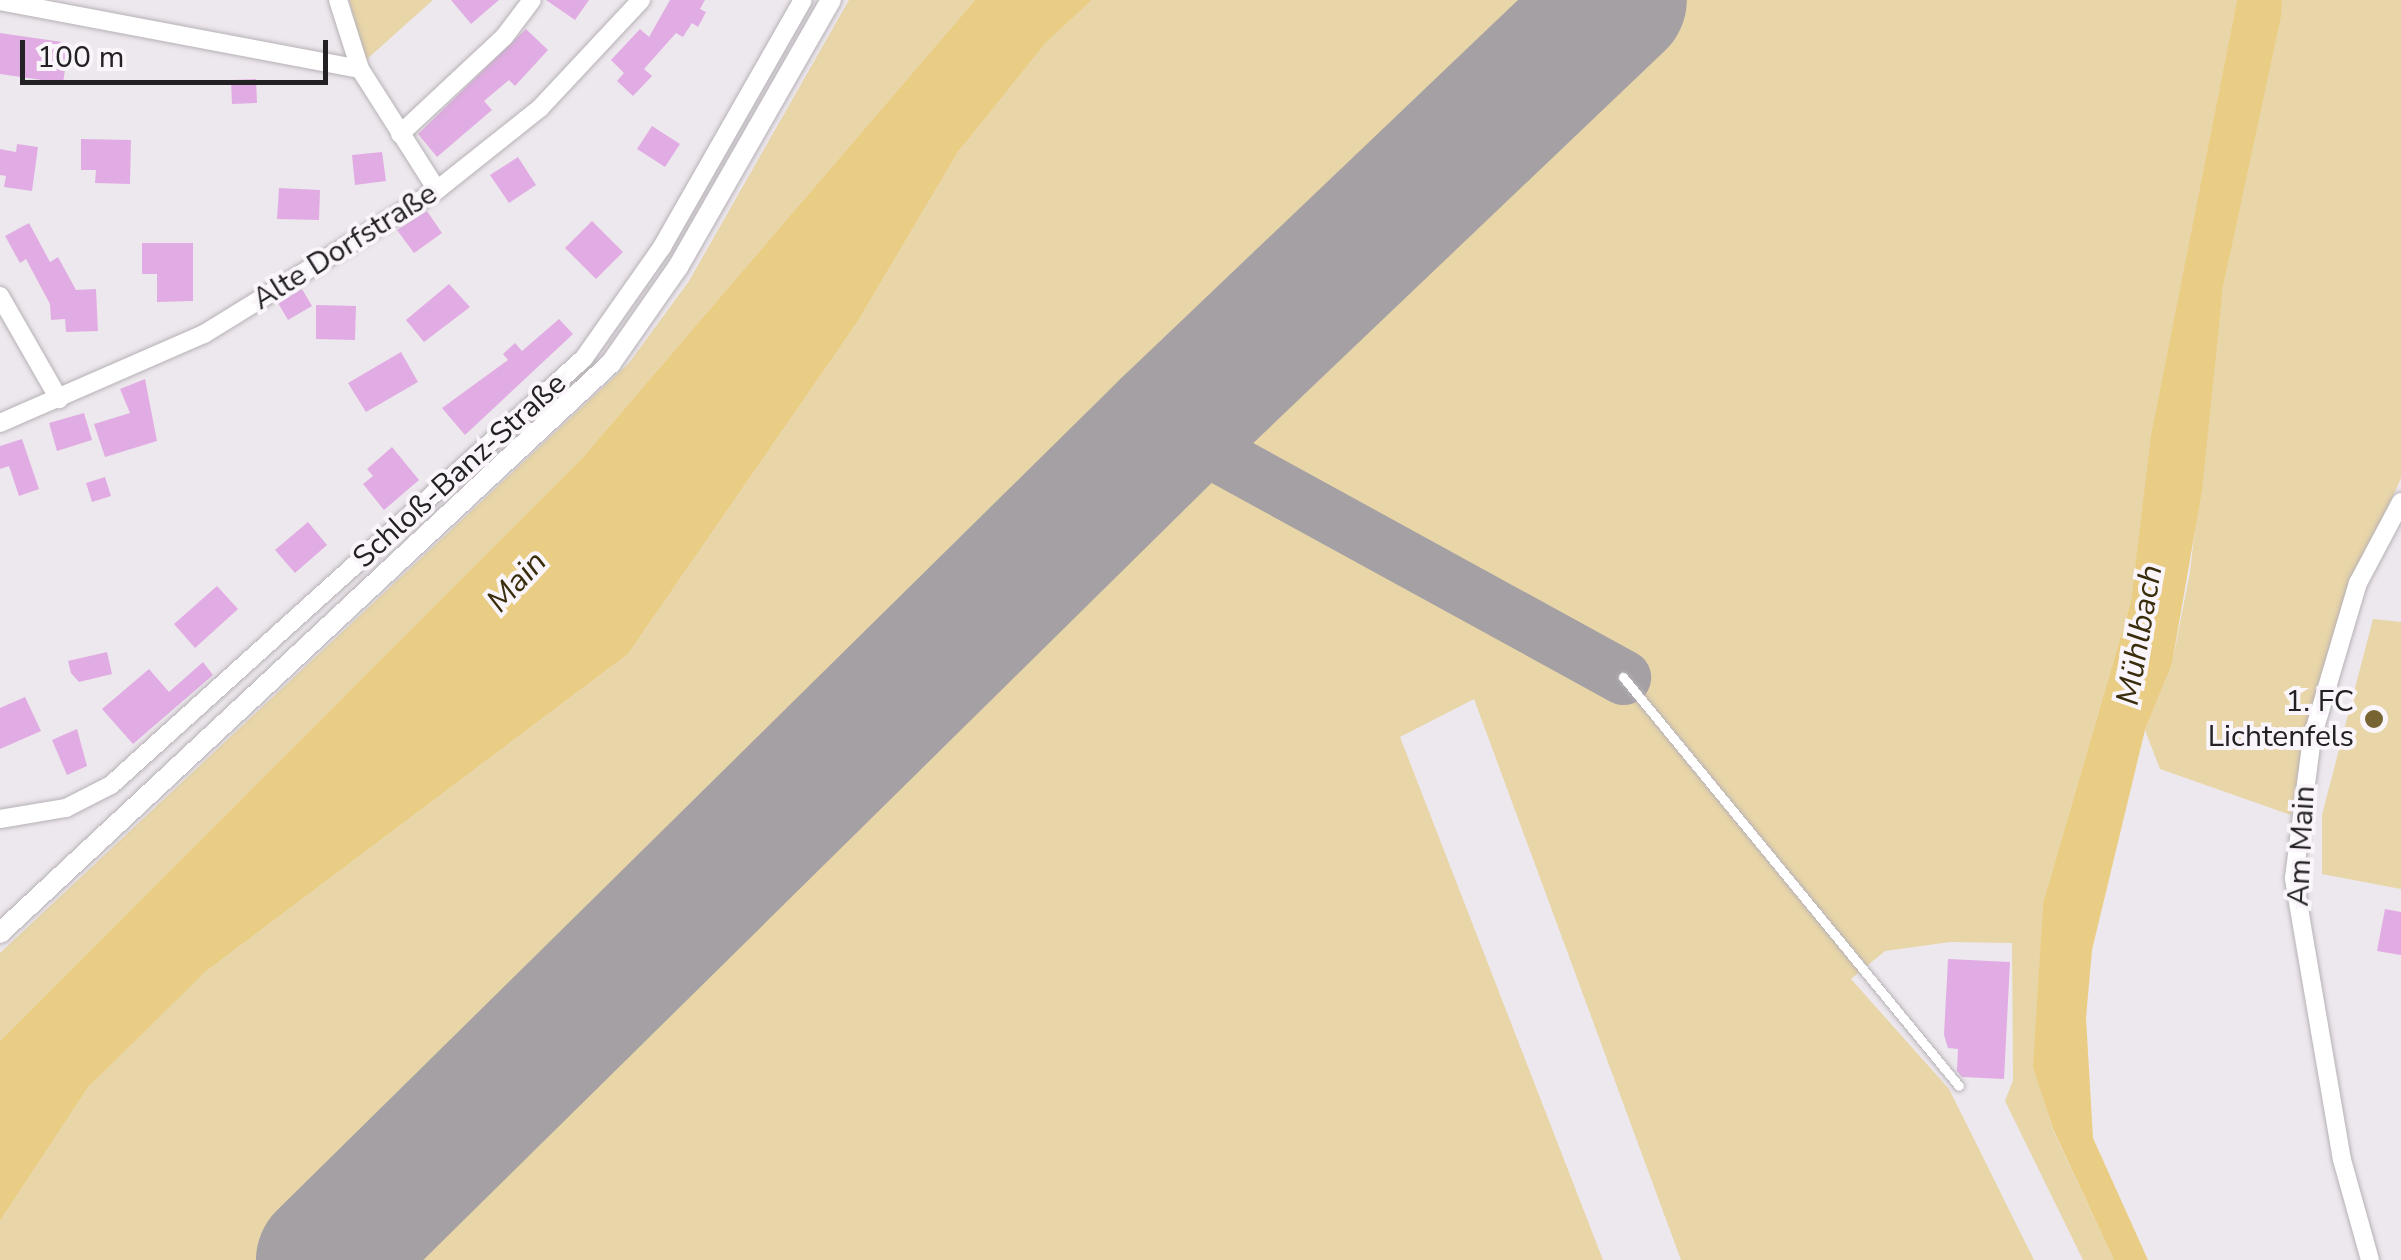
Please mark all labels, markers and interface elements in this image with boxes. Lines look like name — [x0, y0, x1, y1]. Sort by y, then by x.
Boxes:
scale bar — [25, 20, 332, 82]
text: 100 m — [37, 37, 124, 78]
street label: Alte Dorfstraße — [246, 176, 444, 318]
street label: Schloß-Banz-Straße — [346, 366, 574, 576]
water label: Main — [479, 543, 555, 621]
water label: Mühlbach — [2109, 562, 2171, 708]
place label: 1. FC Lichtenfels — [2208, 684, 2354, 754]
marker: 1. FC Lichtenfels — [2363, 708, 2385, 730]
street label: Am Main — [2281, 785, 2323, 907]

